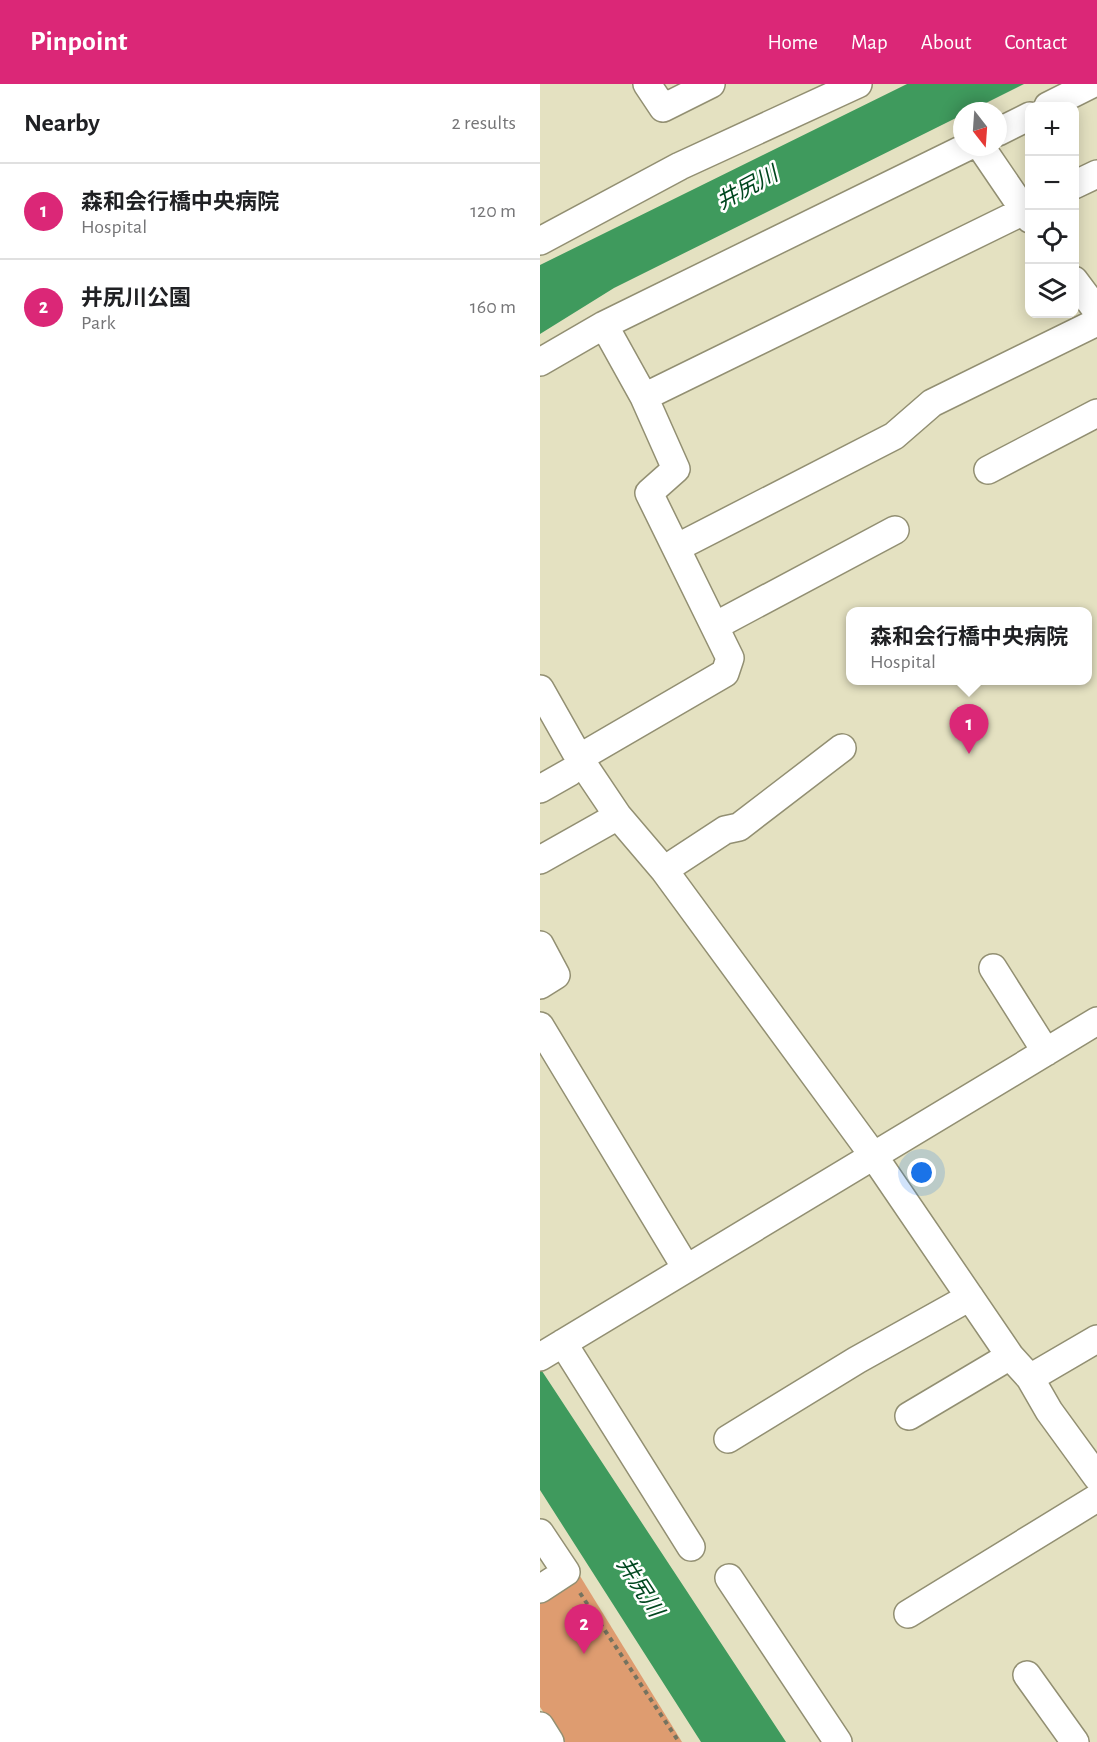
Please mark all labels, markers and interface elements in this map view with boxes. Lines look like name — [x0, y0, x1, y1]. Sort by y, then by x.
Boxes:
text: Pinpoint — [30, 28, 128, 56]
text: Home — [767, 32, 818, 53]
text: Map — [851, 32, 888, 53]
text: About — [921, 32, 971, 53]
text: Contact — [1004, 32, 1067, 53]
north arrow — [953, 102, 1007, 156]
map controls — [1025, 102, 1079, 318]
button: + — [1025, 102, 1079, 156]
text: Nearby — [24, 110, 100, 136]
text: 2 results — [452, 113, 516, 133]
button: − — [1025, 156, 1079, 210]
water label: 井尻川 — [712, 161, 783, 213]
text: 森和会行橋中央病院 — [81, 191, 279, 213]
text: 1 — [40, 201, 47, 221]
text: 120 m — [470, 201, 516, 221]
button: locate — [1025, 210, 1079, 264]
text: Hospital — [81, 217, 147, 237]
button: layers — [1025, 264, 1079, 318]
text: 井尻川公園 — [81, 287, 191, 309]
text: 2 — [39, 297, 48, 317]
text: 160 m — [470, 297, 516, 317]
text: Park — [81, 313, 116, 333]
popup — [846, 607, 1092, 685]
text: 森和会行橋中央病院 — [870, 626, 1068, 648]
text: Hospital — [870, 652, 936, 672]
pin: 1 — [950, 704, 988, 754]
your location — [907, 1158, 936, 1187]
water label: 井尻川 — [613, 1553, 669, 1622]
pin: 2 — [564, 1604, 603, 1654]

